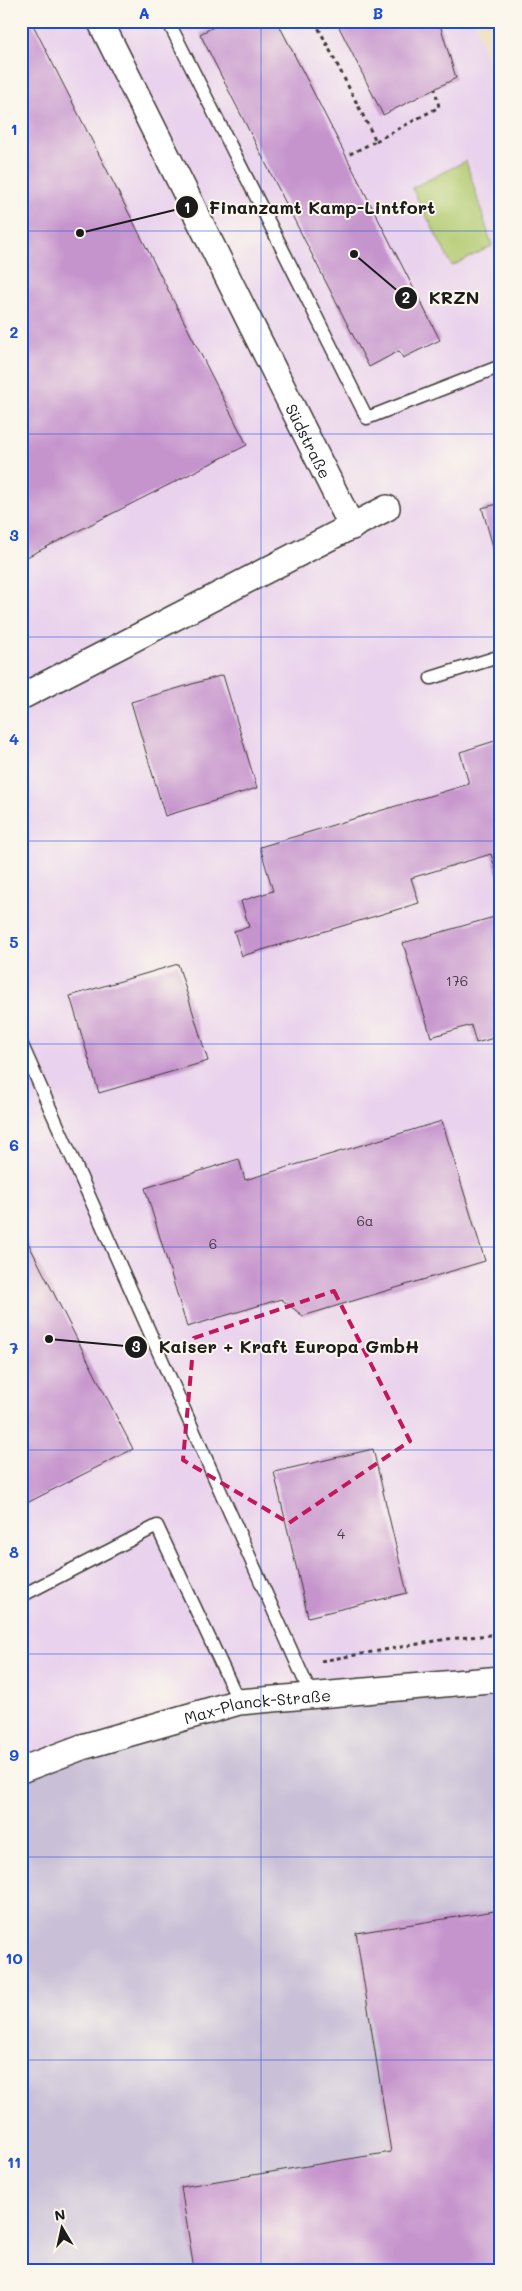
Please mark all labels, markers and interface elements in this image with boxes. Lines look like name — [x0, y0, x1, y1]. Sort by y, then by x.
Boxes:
text: A — [138, 2, 150, 23]
text: B — [373, 2, 383, 23]
text: 1 — [10, 118, 18, 139]
callout: Finanzamt Kamp-Lintfort — [174, 191, 445, 224]
text: Finanzamt Kamp-Lintfort — [209, 195, 435, 219]
text: 1 — [184, 197, 190, 217]
callout: KRZN — [394, 281, 490, 314]
text: KRZN — [429, 285, 479, 309]
text: 2 — [402, 287, 410, 307]
text: 2 — [10, 321, 19, 342]
street label: Südstraße — [282, 400, 336, 482]
text: 3 — [9, 524, 19, 545]
text: 4 — [9, 728, 19, 749]
text: 5 — [9, 931, 19, 952]
house number: 176 — [446, 971, 468, 990]
text: 6 — [9, 1134, 19, 1155]
house number: 6a — [356, 1211, 374, 1230]
house number: 6 — [209, 1234, 217, 1253]
callout: Kaiser + Kraft Europa GmbH — [124, 1330, 429, 1363]
text: Kaiser + Kraft Europa GmbH — [159, 1334, 419, 1358]
text: 3 — [131, 1336, 141, 1356]
text: 7 — [10, 1337, 19, 1358]
house number: 4 — [337, 1524, 346, 1543]
text: 8 — [9, 1541, 19, 1562]
street label: Max-Planck-Straße — [181, 1683, 332, 1728]
text: 9 — [9, 1744, 19, 1765]
text: 10 — [5, 1947, 23, 1968]
text: 11 — [7, 2151, 21, 2172]
north arrow — [38, 2204, 88, 2254]
text: N — [53, 2204, 67, 2225]

